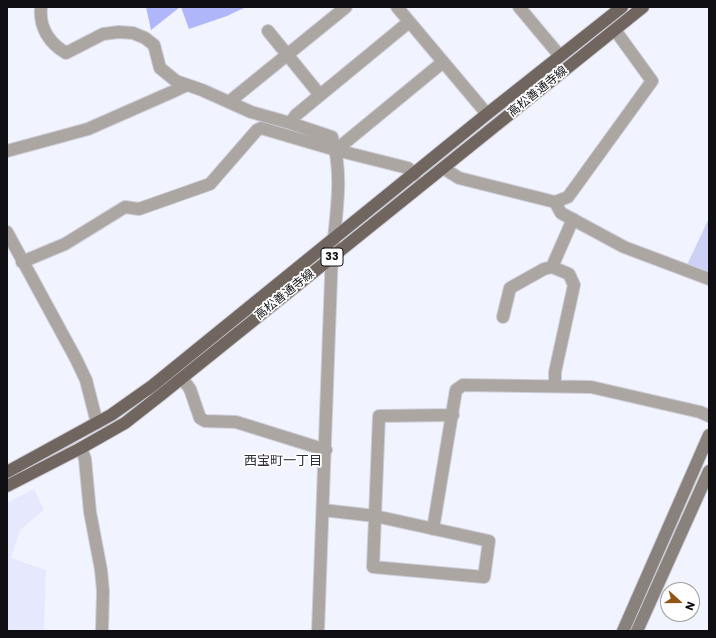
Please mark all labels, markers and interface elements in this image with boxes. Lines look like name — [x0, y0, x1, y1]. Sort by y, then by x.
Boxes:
street label: 高松善通寺線 — [505, 64, 571, 120]
road number: 33 — [321, 248, 343, 266]
street label: 高松善通寺線 — [252, 267, 318, 323]
district label: 西宝町一丁目 — [244, 454, 322, 470]
north arrow — [660, 582, 700, 622]
text: N — [681, 599, 699, 613]

